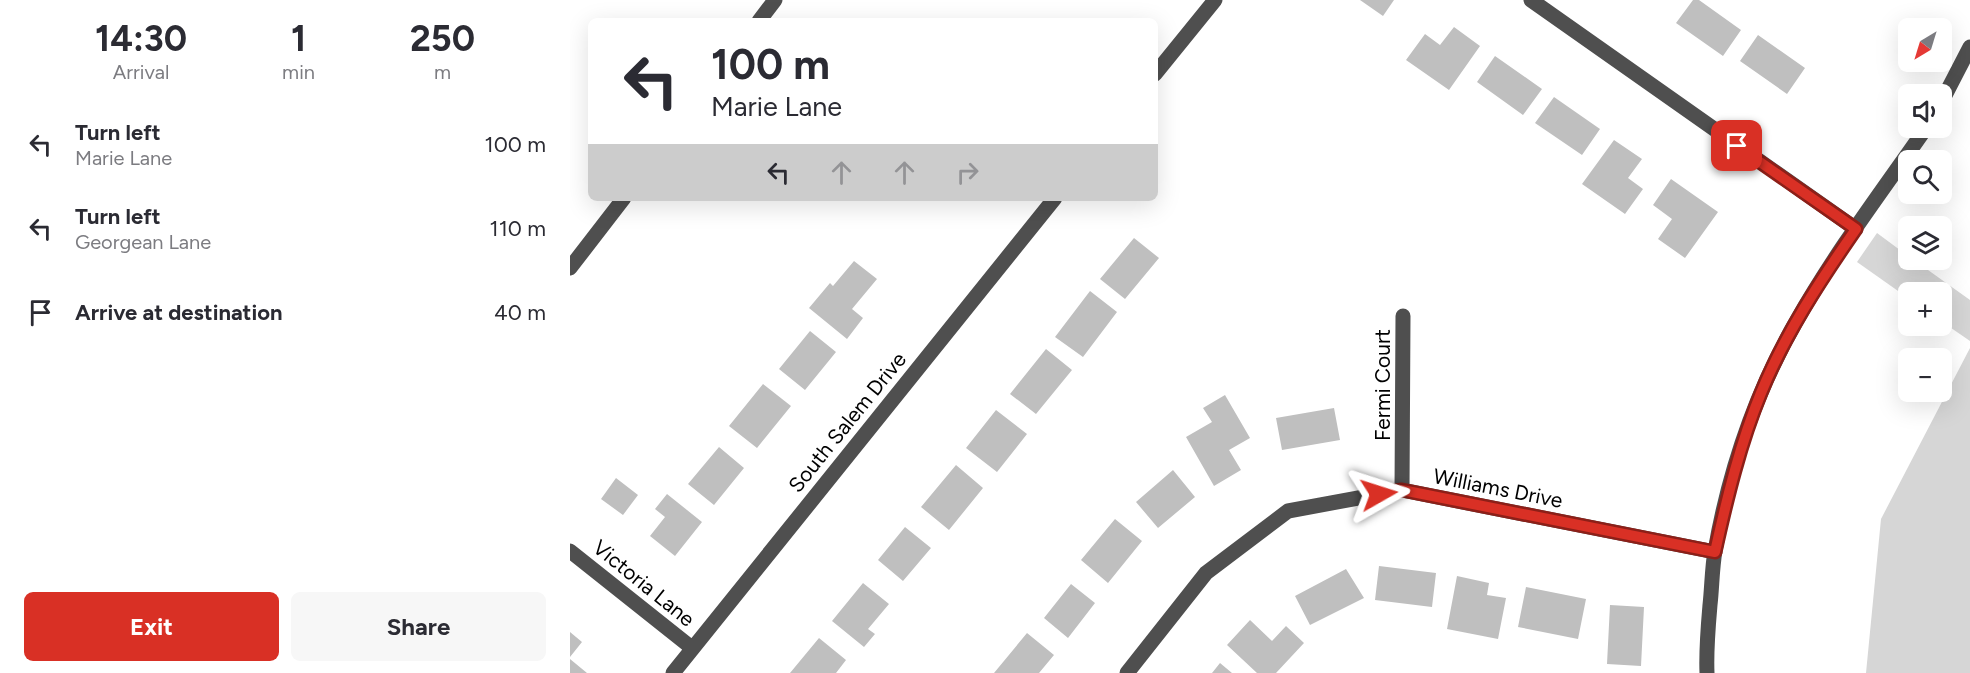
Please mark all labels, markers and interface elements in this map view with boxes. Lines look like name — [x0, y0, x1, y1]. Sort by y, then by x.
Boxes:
text: 14:30 — [95, 17, 187, 60]
text: 1 — [291, 17, 306, 60]
text: 250 — [410, 17, 475, 60]
north arrow — [1898, 18, 1952, 72]
map controls — [1898, 18, 1952, 402]
text: 100 m — [711, 39, 830, 90]
icon: left — [612, 42, 690, 120]
text: Arrival — [113, 60, 169, 84]
text: min — [282, 60, 315, 84]
text: m — [434, 60, 451, 84]
button: sound — [1898, 84, 1952, 138]
text: Marie Lane — [711, 90, 842, 123]
text: Turn left — [75, 119, 161, 146]
pin — [1711, 120, 1762, 171]
icon: left — [24, 128, 57, 161]
icon: arrive — [1720, 129, 1753, 162]
text: 100 m — [485, 131, 546, 158]
text: Marie Lane — [75, 146, 172, 170]
button: search — [1898, 150, 1952, 204]
icon: left — [762, 156, 795, 189]
icon: ahead — [825, 156, 858, 189]
icon: ahead — [888, 156, 921, 189]
icon: right — [951, 156, 984, 189]
text: Turn left — [75, 203, 161, 230]
icon: left — [24, 212, 57, 245]
text: 110 m — [490, 215, 546, 242]
button: layers — [1898, 216, 1952, 270]
text: Georgean Lane — [75, 230, 211, 254]
button: + — [1898, 282, 1952, 336]
icon: arrive — [24, 296, 57, 329]
text: Arrive at destination — [75, 299, 283, 326]
text: 40 m — [494, 299, 546, 326]
street label: Fermi Court — [1370, 329, 1395, 441]
street label: South Salem Drive — [783, 347, 911, 497]
button: − — [1898, 348, 1952, 402]
position arrow — [1347, 462, 1411, 526]
street label: Williams Drive — [1431, 463, 1565, 513]
street label: Victoria Lane — [588, 534, 700, 632]
button: Exit — [24, 592, 279, 661]
button: Share — [291, 592, 546, 661]

